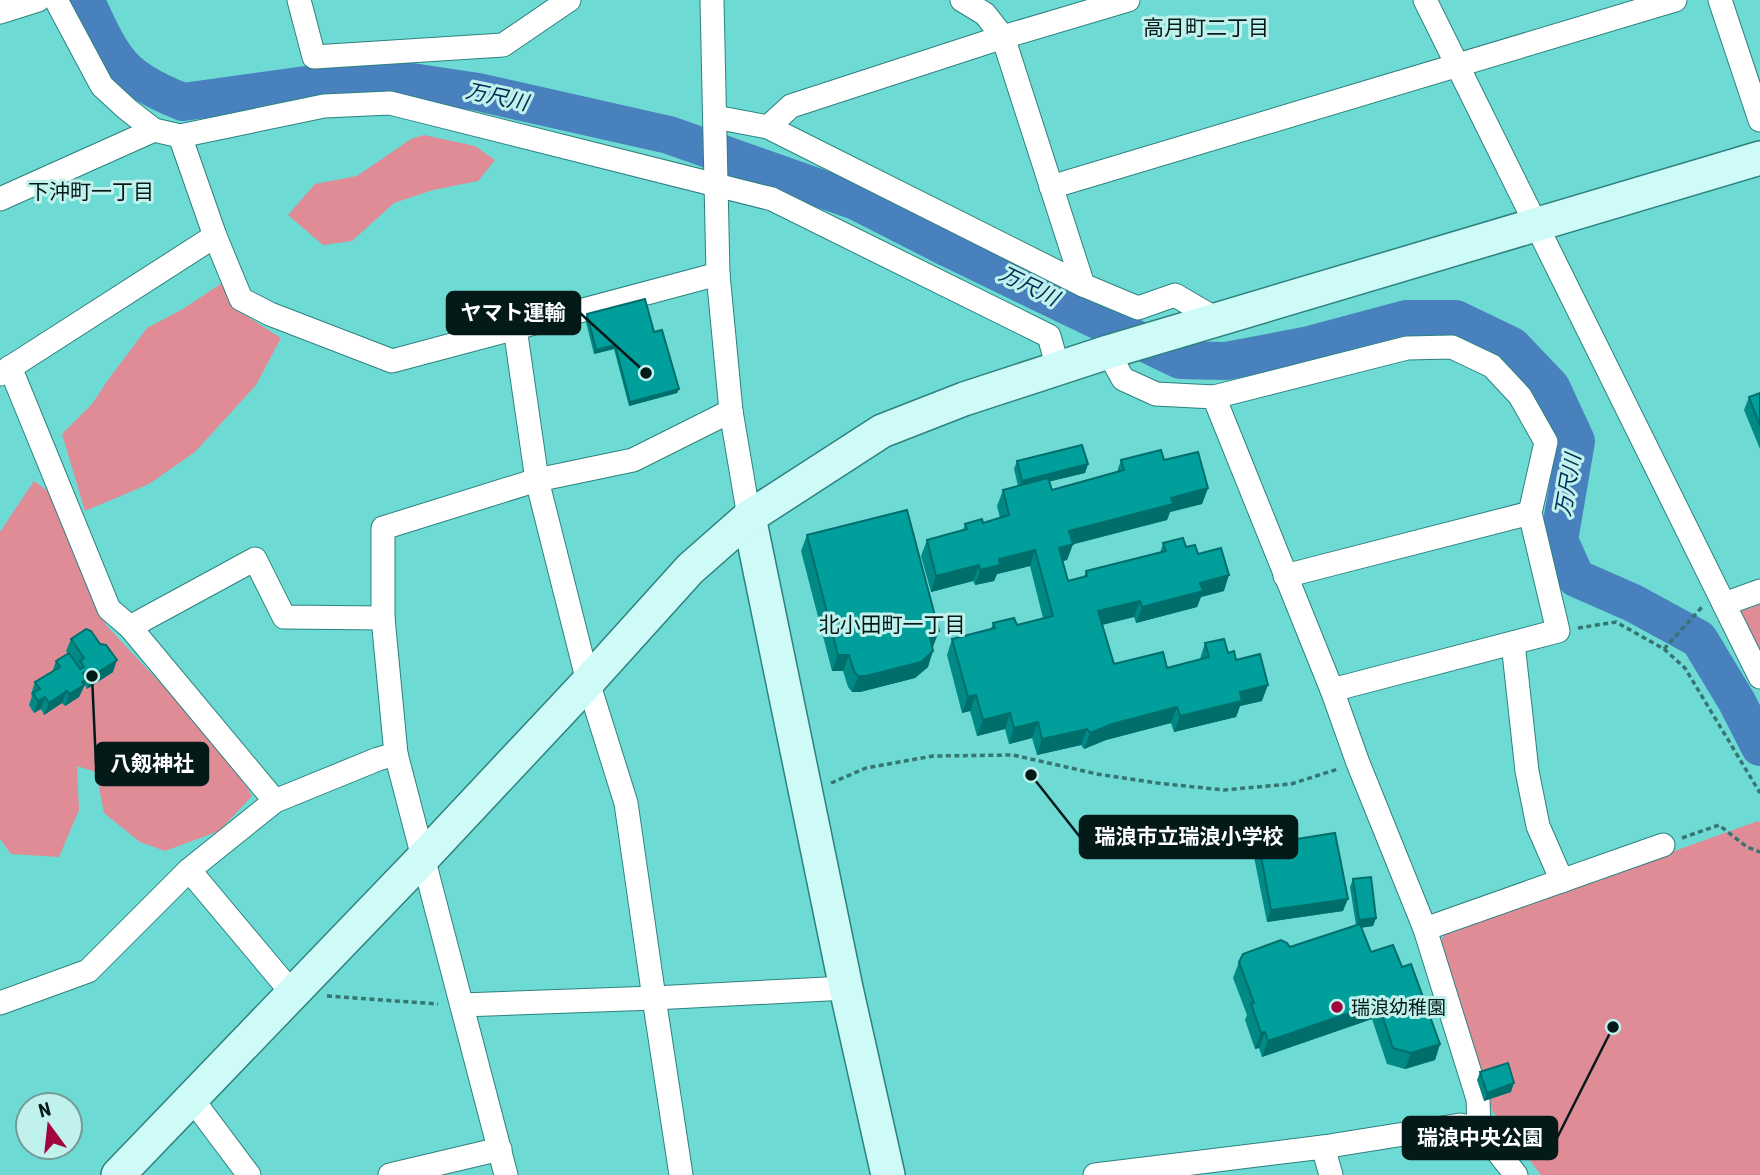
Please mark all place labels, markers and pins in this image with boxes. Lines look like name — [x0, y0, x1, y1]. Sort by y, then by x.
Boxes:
callout: ヤマト運輸 — [447, 292, 580, 334]
callout: 八剱神社 — [96, 743, 208, 785]
callout: 瑞浪市立瑞浪小学校 — [1080, 816, 1297, 858]
place label: 瑞浪幼稚園 — [1351, 996, 1446, 1019]
marker: 瑞浪幼稚園 — [1329, 999, 1345, 1015]
callout: 瑞浪中央公園 — [1403, 1117, 1557, 1159]

